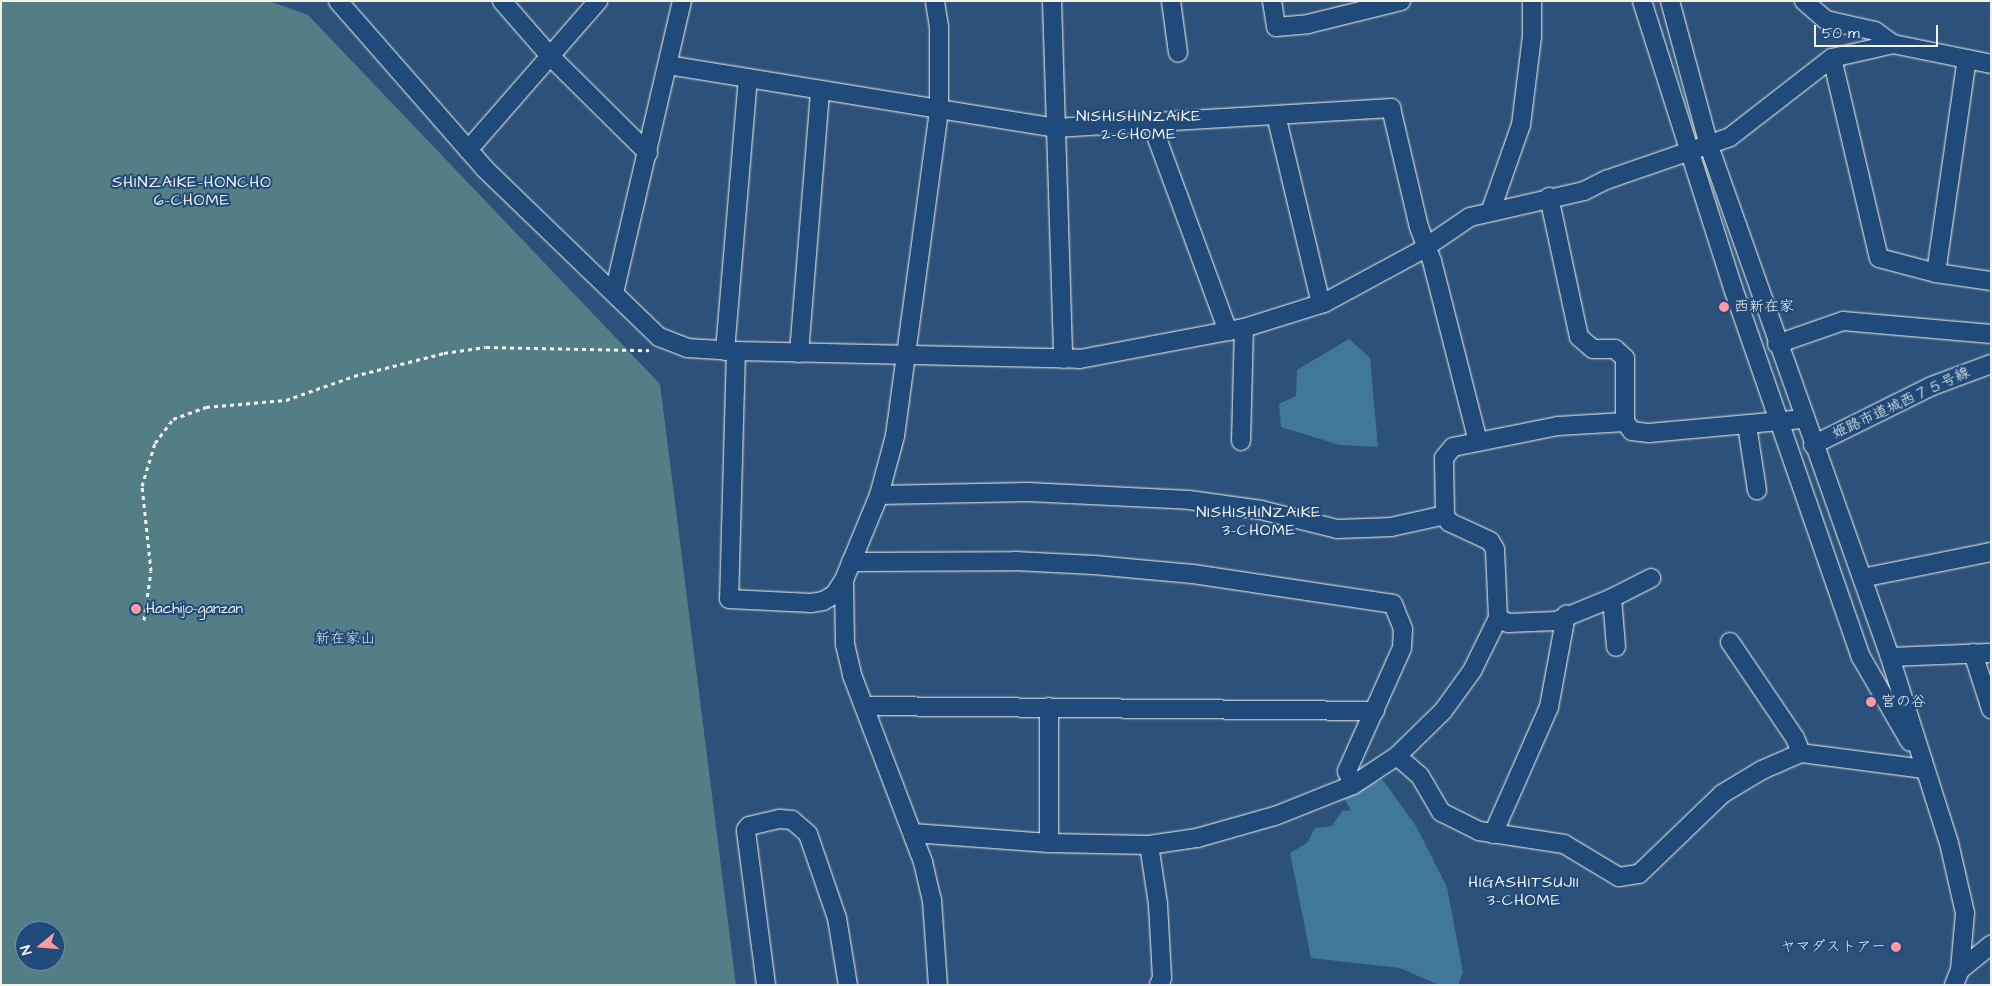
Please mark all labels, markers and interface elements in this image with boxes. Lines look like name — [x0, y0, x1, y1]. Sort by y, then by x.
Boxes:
scale bar — [1817, 15, 1941, 47]
text: 50 m — [1822, 23, 1860, 44]
district label: NISHISHINZAIKE 2-CHOME — [1074, 106, 1204, 144]
district label: SHINZAIKE-HONCHO 6-CHOME — [110, 172, 274, 210]
place label: 西新在家 — [1734, 298, 1794, 316]
marker: 西新在家 — [1718, 301, 1730, 313]
street label: 姫路市道城西７５号線 — [1829, 363, 1973, 443]
district label: NISHISHINZAIKE 3-CHOME — [1194, 502, 1324, 540]
place label: Hachijo-ganzan — [146, 600, 243, 618]
marker: Hachijo-ganzan — [130, 603, 142, 615]
park label: 新在家山 — [315, 630, 375, 648]
place label: 宮の谷 — [1881, 693, 1926, 711]
marker: 宮の谷 — [1865, 696, 1877, 708]
district label: HIGASHITSUJII 3-CHOME — [1467, 872, 1581, 910]
north arrow — [15, 921, 65, 971]
place label: ヤマダストアー — [1782, 938, 1886, 956]
marker: ヤマダストアー — [1890, 941, 1902, 953]
text: N — [16, 943, 37, 957]

